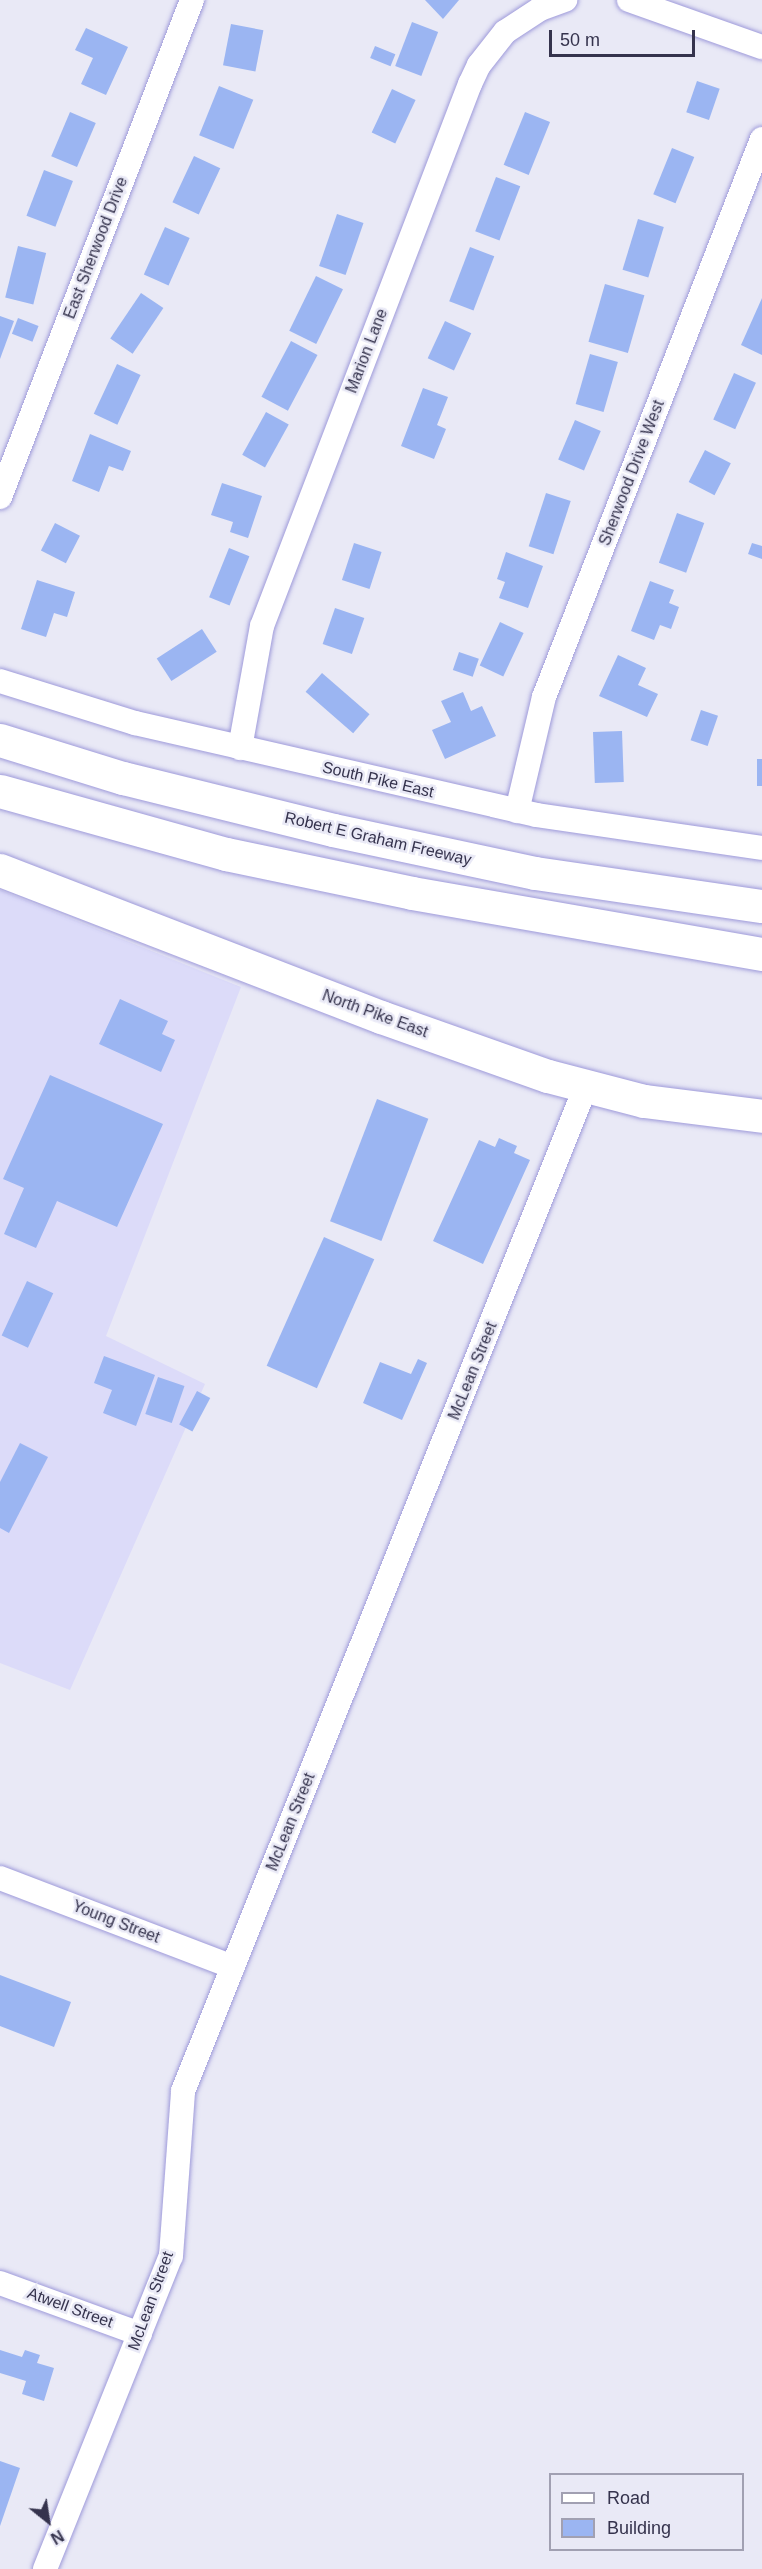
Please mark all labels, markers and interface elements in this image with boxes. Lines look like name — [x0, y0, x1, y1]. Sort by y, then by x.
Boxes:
scale bar — [552, 18, 698, 56]
text: 50 m — [560, 30, 600, 50]
street label: East Sherwood Drive — [60, 174, 132, 322]
street label: Marion Lane — [342, 306, 392, 396]
street label: Sherwood Drive West — [595, 397, 669, 549]
street label: South Pike East — [320, 758, 436, 802]
street label: Robert E Graham Freeway — [283, 808, 473, 870]
street label: North Pike East — [319, 986, 431, 1042]
street label: McLean Street — [445, 1319, 501, 1423]
street label: McLean Street — [263, 1770, 319, 1874]
street label: Young Street — [70, 1897, 162, 1947]
street label: McLean Street — [124, 2249, 178, 2353]
street label: Atwell Street — [25, 2284, 115, 2332]
legend — [549, 2473, 744, 2551]
text: Road — [607, 2488, 650, 2508]
north arrow — [18, 2491, 78, 2551]
text: Building — [607, 2518, 671, 2538]
text: N — [48, 2527, 67, 2547]

